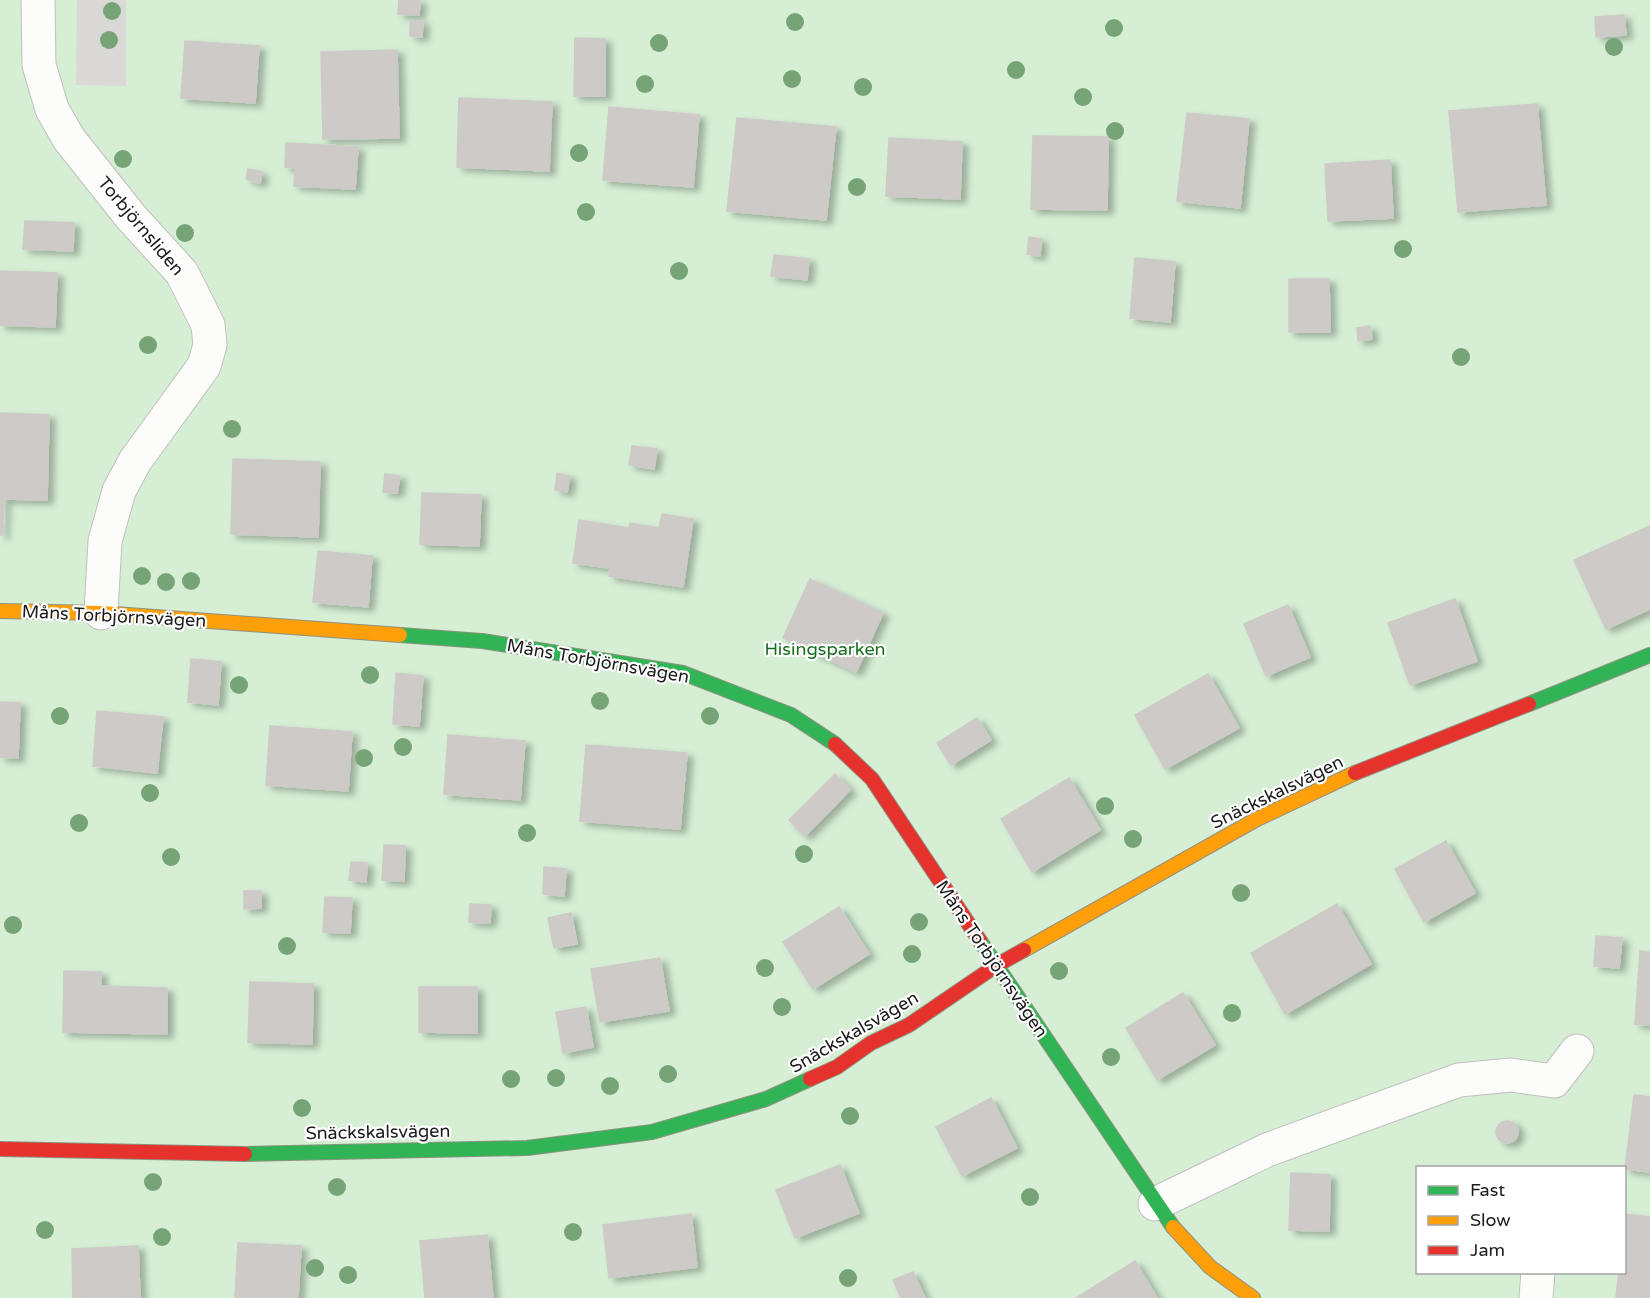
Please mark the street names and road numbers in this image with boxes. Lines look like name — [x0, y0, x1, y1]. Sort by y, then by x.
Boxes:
street label: Torbjörnsliden — [93, 172, 189, 280]
street label: Måns Torbjörnsvägen — [21, 600, 207, 632]
street label: Måns Torbjörnsvägen — [505, 634, 691, 688]
street label: Snäckskalsvägen — [1207, 750, 1347, 834]
street label: Måns Torbjörnsvägen — [931, 876, 1053, 1042]
street label: Snäckskalsvägen — [786, 986, 922, 1078]
street label: Snäckskalsvägen — [305, 1120, 451, 1144]

